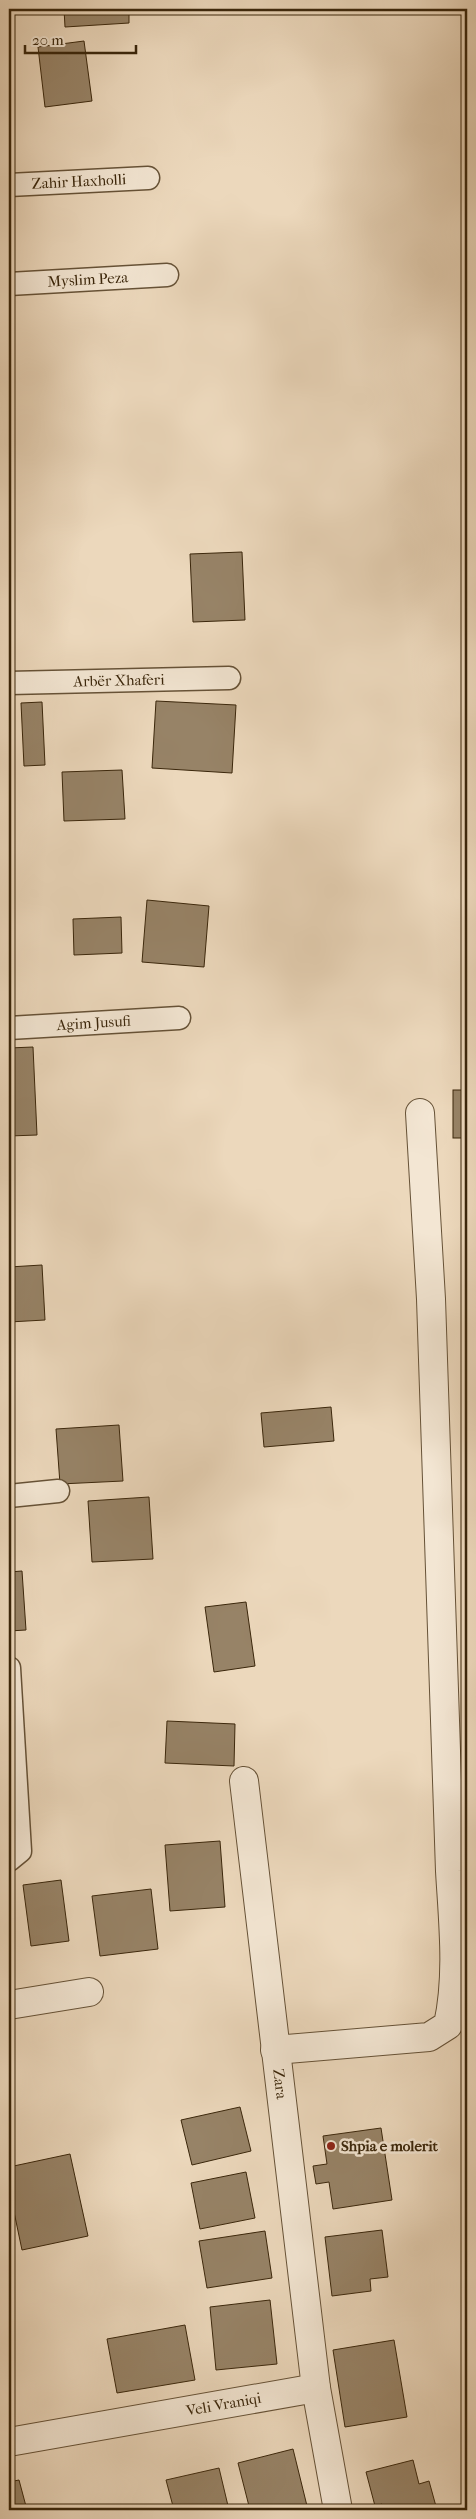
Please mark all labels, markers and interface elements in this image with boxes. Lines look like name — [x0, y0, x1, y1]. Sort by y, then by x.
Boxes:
scale bar — [25, 22, 136, 54]
text: 20 m — [32, 31, 64, 49]
street label: Zahir Haxholli — [31, 170, 127, 193]
street label: Myslim Peza — [47, 268, 130, 291]
street label: Arbër Xhaferi — [72, 670, 165, 691]
street label: Agim Jusufi — [55, 1012, 132, 1034]
street label: Zara — [269, 2068, 291, 2101]
place label: Shpia e molerit — [341, 2137, 439, 2155]
marker: Shpia e molerit — [325, 2140, 337, 2152]
street label: Veli Vraniqi — [184, 2389, 263, 2420]

